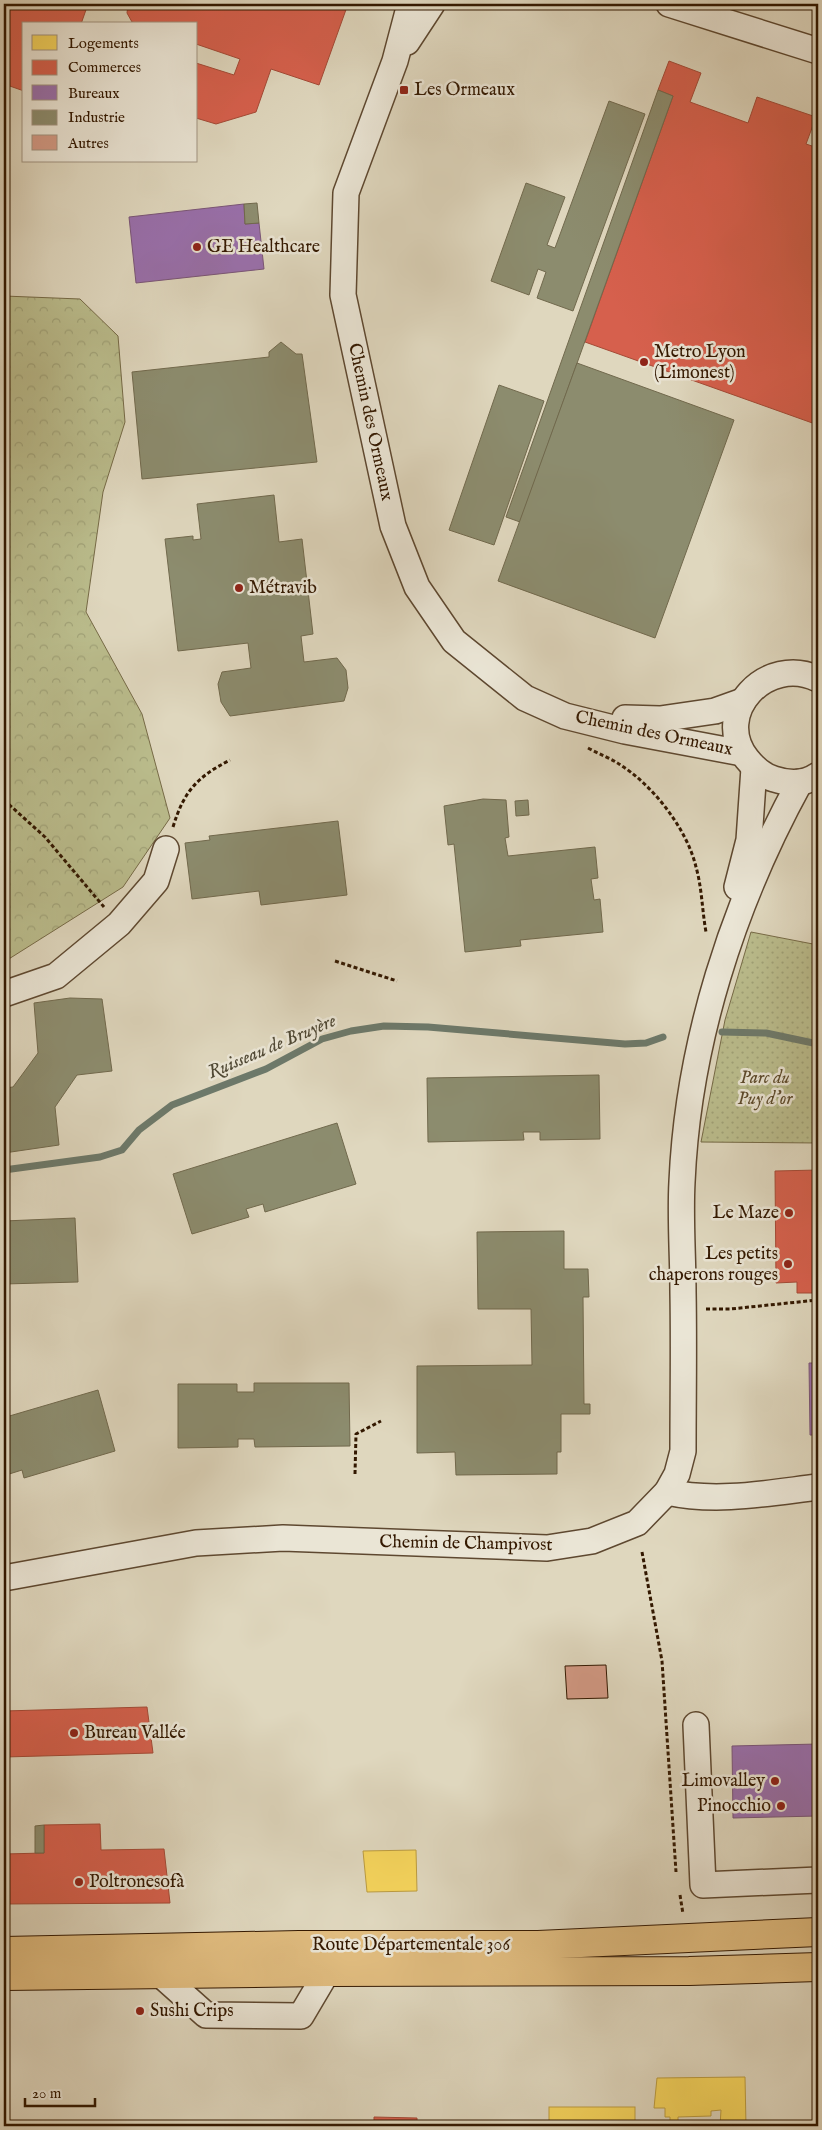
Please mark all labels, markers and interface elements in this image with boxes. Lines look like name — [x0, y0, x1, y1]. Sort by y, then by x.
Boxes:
legend — [22, 22, 198, 162]
text: Logements — [68, 34, 139, 53]
text: Commerces — [68, 58, 141, 77]
place label: Les Ormeaux — [414, 79, 515, 102]
text: Bureaux — [68, 84, 120, 103]
marker: Les Ormeaux — [398, 84, 410, 96]
text: Industrie — [68, 108, 125, 127]
text: Autres — [67, 134, 109, 153]
place label: GE Healthcare — [207, 236, 320, 259]
marker: GE Healthcare — [191, 241, 203, 253]
street label: Chemin des Ormeaux — [342, 341, 398, 503]
place label: Metro Lyon (Limonest) — [654, 341, 746, 385]
marker: Metro Lyon (Limonest) — [638, 356, 650, 368]
place label: Métravib — [249, 577, 317, 600]
marker: Métravib — [233, 582, 245, 594]
street label: Chemin des Ormeaux — [573, 706, 735, 762]
water label: Ruisseau de Bruyère — [204, 1009, 340, 1085]
park label: Parc du Puy d'or — [738, 1067, 793, 1111]
place label: Le Maze — [713, 1202, 779, 1225]
marker: Le Maze — [783, 1207, 795, 1219]
place label: Les petits chaperons rouges — [649, 1243, 778, 1287]
marker: Les petits chaperons rouges — [782, 1258, 794, 1270]
street label: Chemin de Champivost — [379, 1531, 553, 1557]
place label: Bureau Vallée — [84, 1722, 186, 1745]
marker: Bureau Vallée — [68, 1727, 80, 1739]
place label: Limovalley — [681, 1770, 765, 1793]
marker: Limovalley — [769, 1775, 781, 1787]
place label: Pinocchio — [697, 1795, 771, 1818]
marker: Pinocchio — [775, 1800, 787, 1812]
place label: Poltronesofà — [89, 1871, 184, 1894]
marker: Poltronesofà — [73, 1876, 85, 1888]
street label: Route Départementale 306 — [312, 1934, 510, 1957]
place label: Sushi Crips — [150, 2000, 233, 2023]
marker: Sushi Crips — [134, 2005, 146, 2017]
scale bar — [25, 2075, 95, 2107]
text: 20 m — [32, 2084, 62, 2103]

